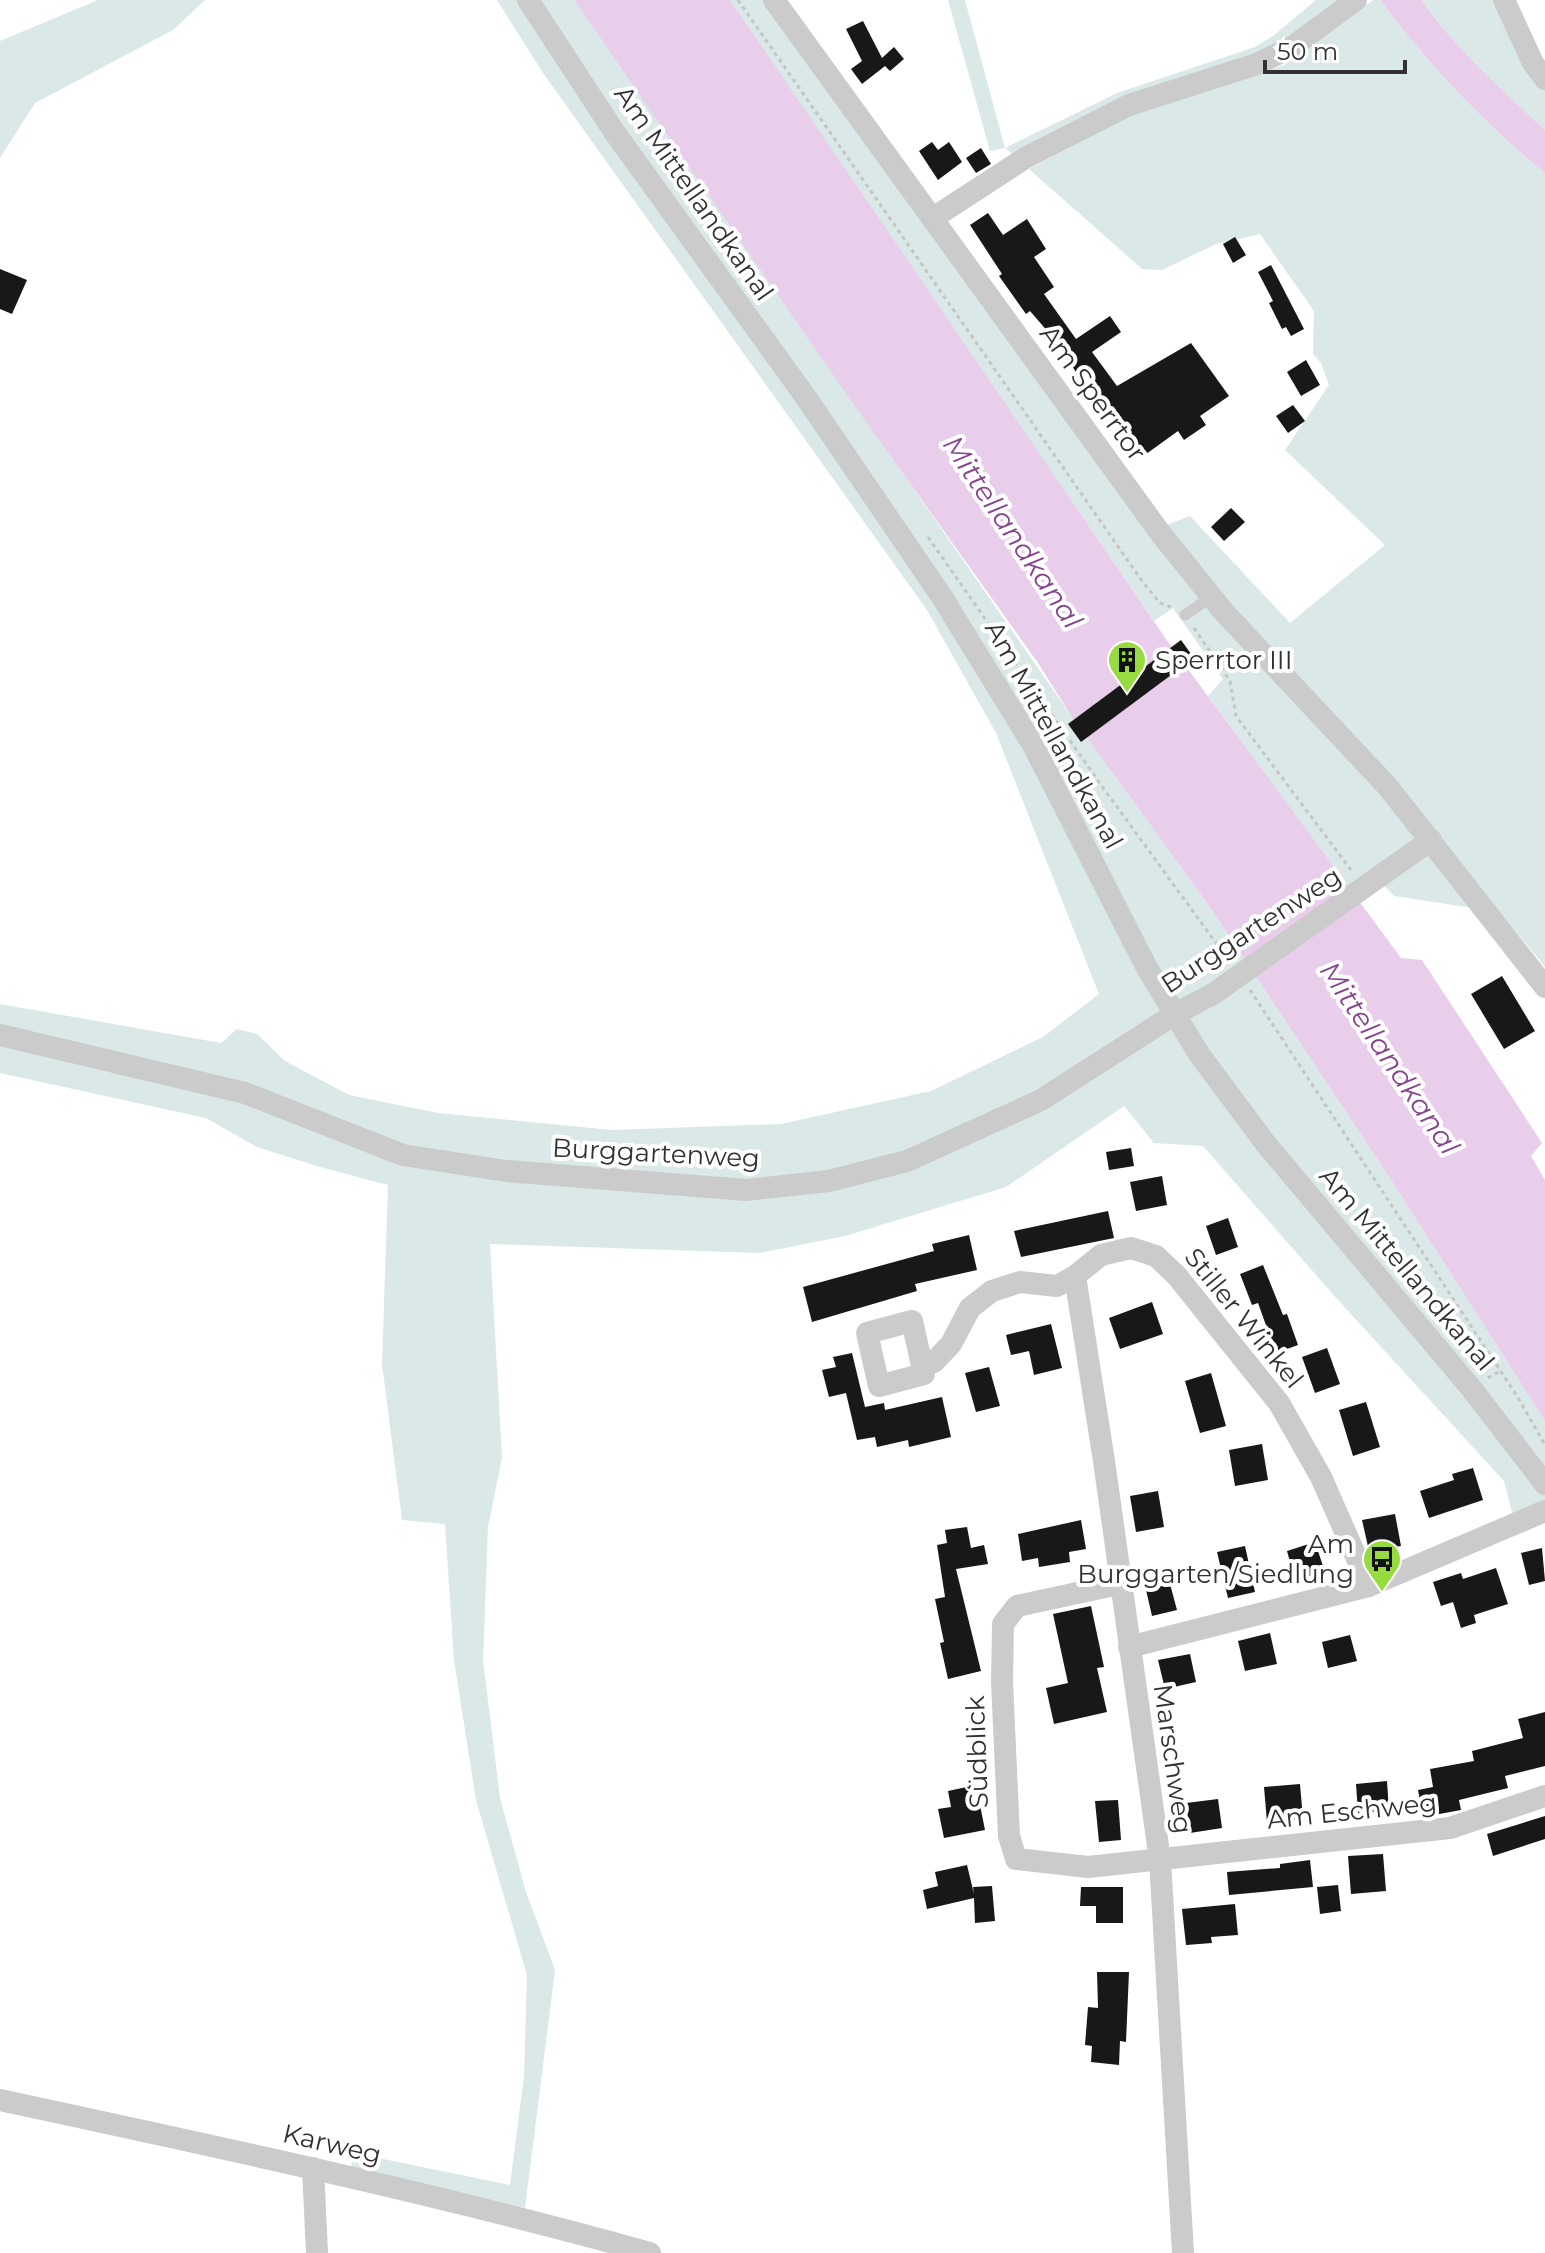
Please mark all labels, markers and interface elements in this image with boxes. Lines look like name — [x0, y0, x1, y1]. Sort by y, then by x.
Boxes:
scale bar — [1265, 24, 1405, 74]
text: 50 m — [1277, 37, 1338, 66]
street label: Am Mittellandkanal — [608, 79, 780, 307]
street label: Am Sperrtor — [1033, 319, 1153, 467]
water label: Mittellandkanal — [936, 429, 1090, 635]
street label: Am Mittellandkanal — [978, 615, 1130, 855]
building icon: Sperrtor III — [1106, 639, 1148, 694]
place label: Sperrtor III — [1155, 644, 1293, 676]
street label: Burggartenweg — [1155, 860, 1347, 1000]
water label: Mittellandkanal — [1313, 955, 1467, 1161]
street label: Burggartenweg — [551, 1132, 761, 1174]
street label: Am Mittellandkanal — [1313, 1161, 1501, 1377]
street label: Stiller Winkel — [1178, 1241, 1310, 1395]
place label: Am Burggarten/Siedlung — [1077, 1528, 1354, 1590]
bus stop icon: Am Burggarten/Siedlung — [1361, 1538, 1403, 1593]
street label: Marschweg — [1147, 1682, 1199, 1836]
street label: Südblick — [959, 1695, 995, 1809]
street label: Am Eschweg — [1265, 1786, 1439, 1836]
street label: Karweg — [280, 2117, 384, 2171]

